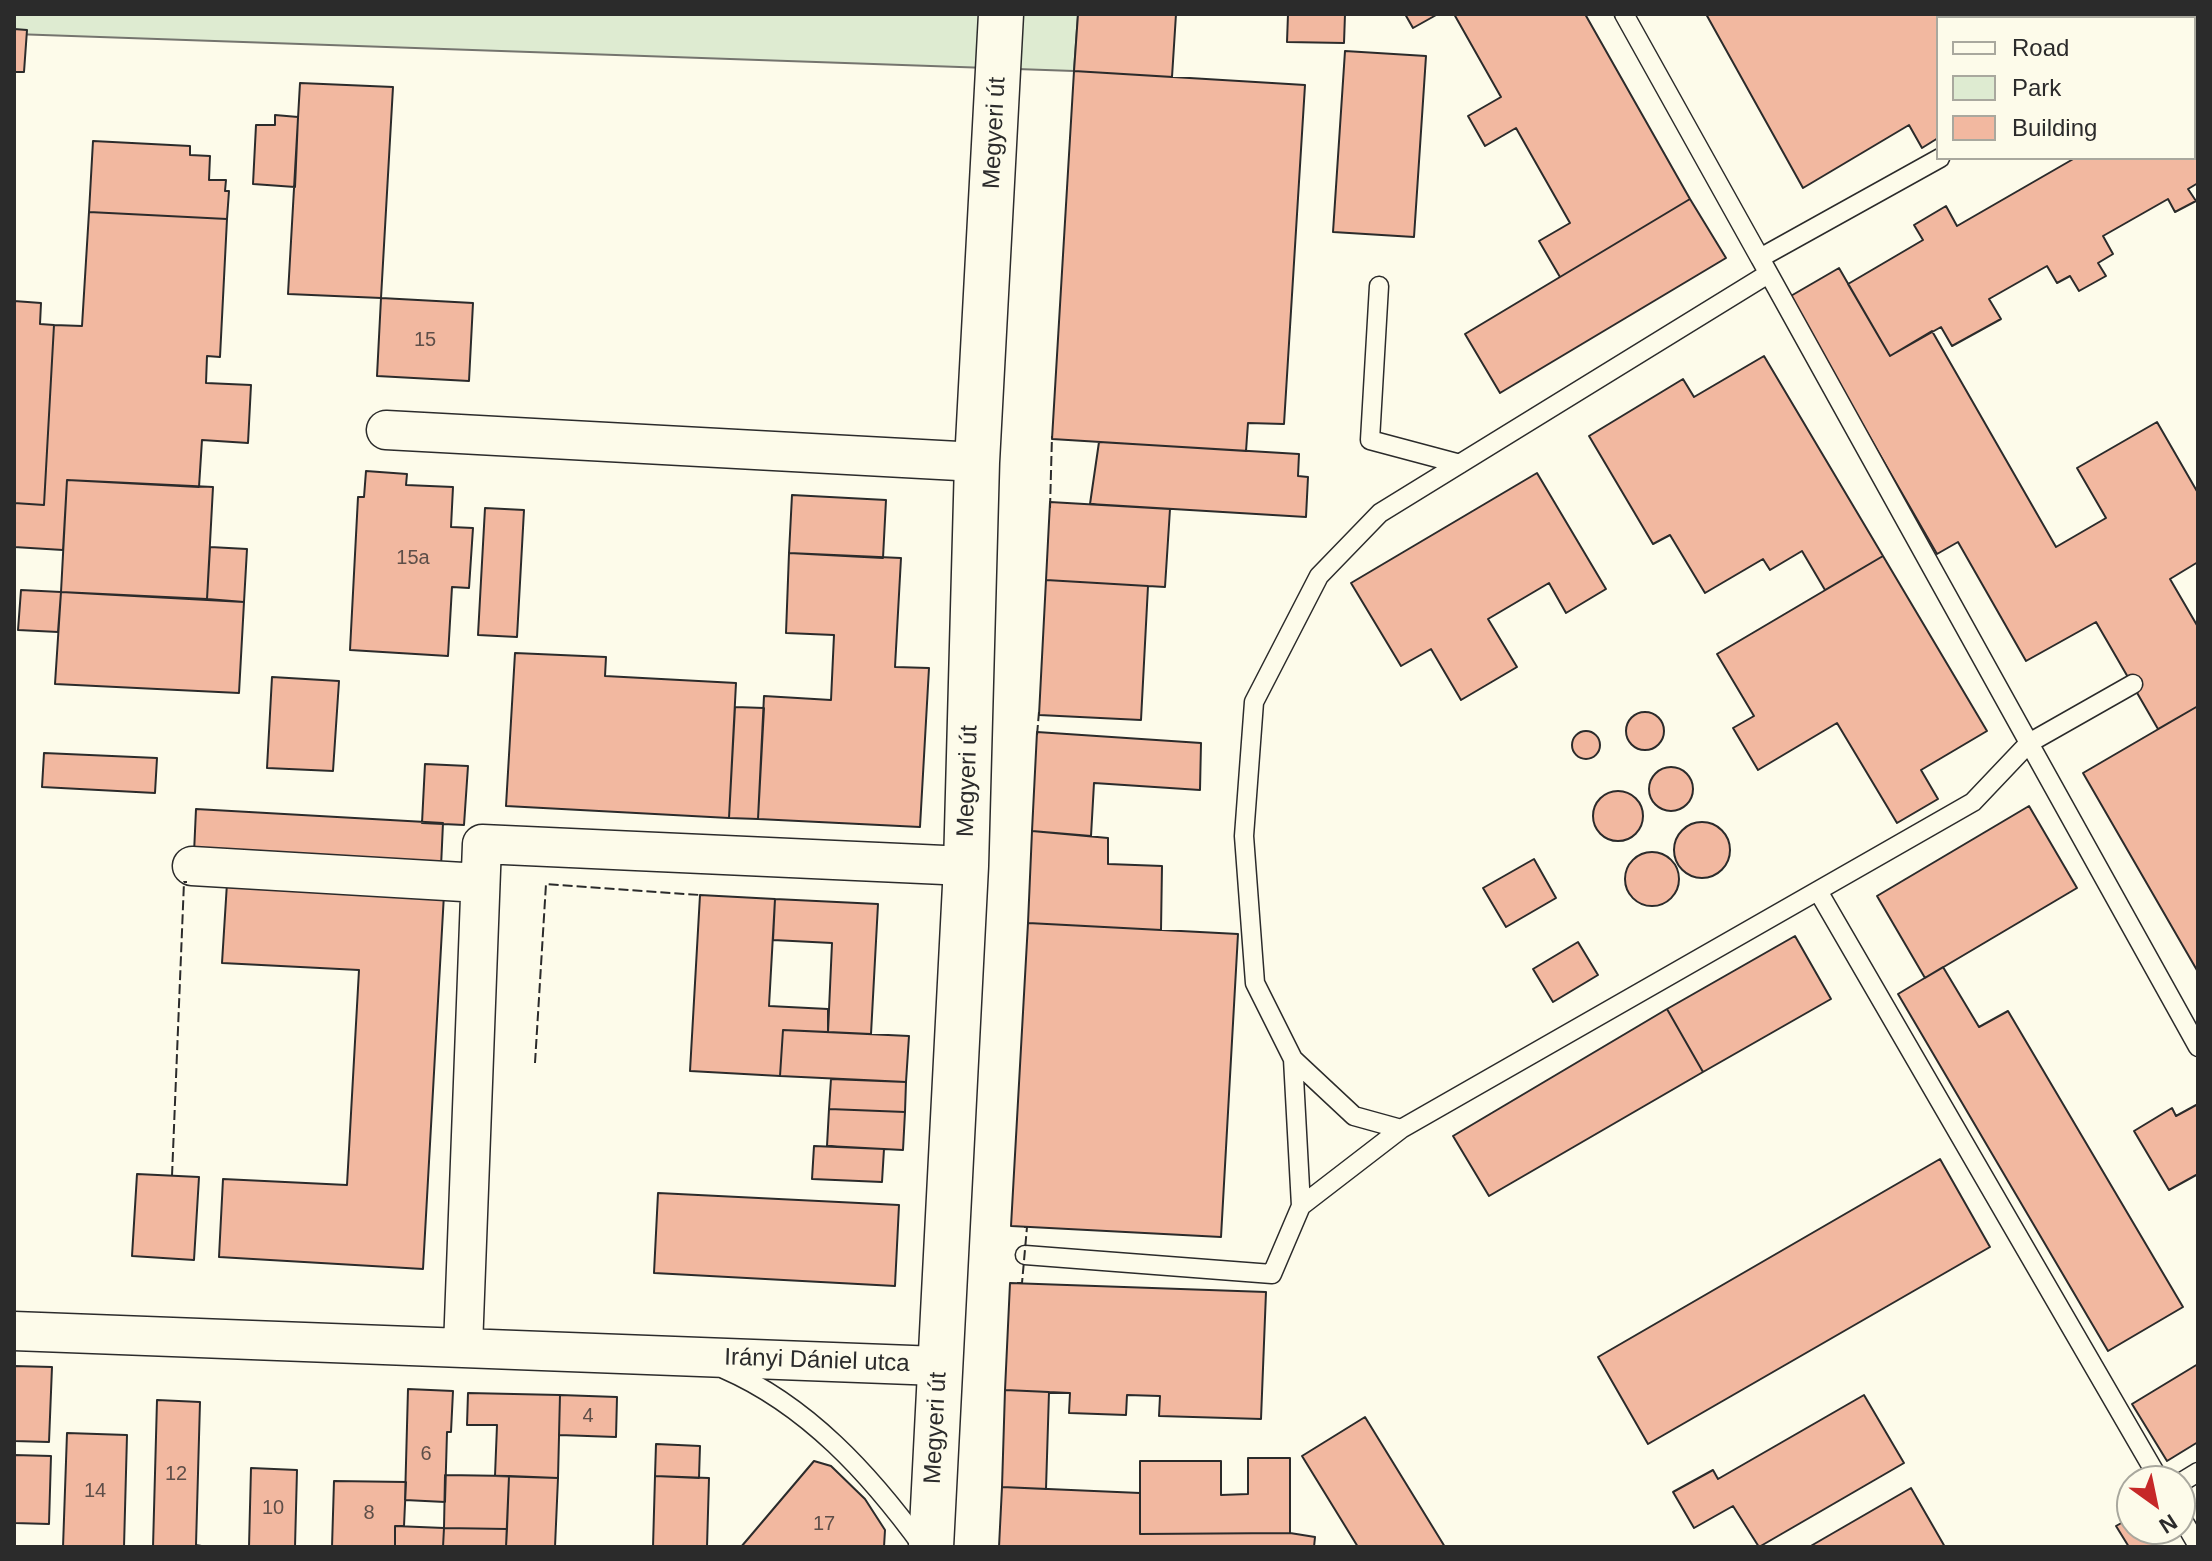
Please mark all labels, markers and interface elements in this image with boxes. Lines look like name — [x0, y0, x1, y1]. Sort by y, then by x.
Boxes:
legend — [1936, 16, 2196, 160]
text: Road — [2012, 34, 2069, 61]
text: Park — [2012, 74, 2061, 101]
street label: Megyeri út — [978, 76, 1012, 190]
text: Building — [2012, 114, 2097, 141]
house number: 15 — [414, 328, 436, 352]
house number: 15a — [396, 546, 430, 570]
street label: Megyeri út — [952, 725, 984, 837]
street label: Irányi Dániel utca — [724, 1343, 910, 1379]
street label: Megyeri út — [919, 1371, 953, 1485]
house number: 4 — [582, 1404, 594, 1428]
house number: 6 — [420, 1442, 432, 1466]
house number: 12 — [165, 1462, 187, 1486]
north arrow — [2116, 1465, 2196, 1545]
house number: 14 — [84, 1479, 106, 1503]
house number: 10 — [262, 1496, 284, 1520]
house number: 8 — [363, 1501, 375, 1525]
text: N — [2155, 1509, 2182, 1539]
house number: 17 — [813, 1512, 835, 1536]

